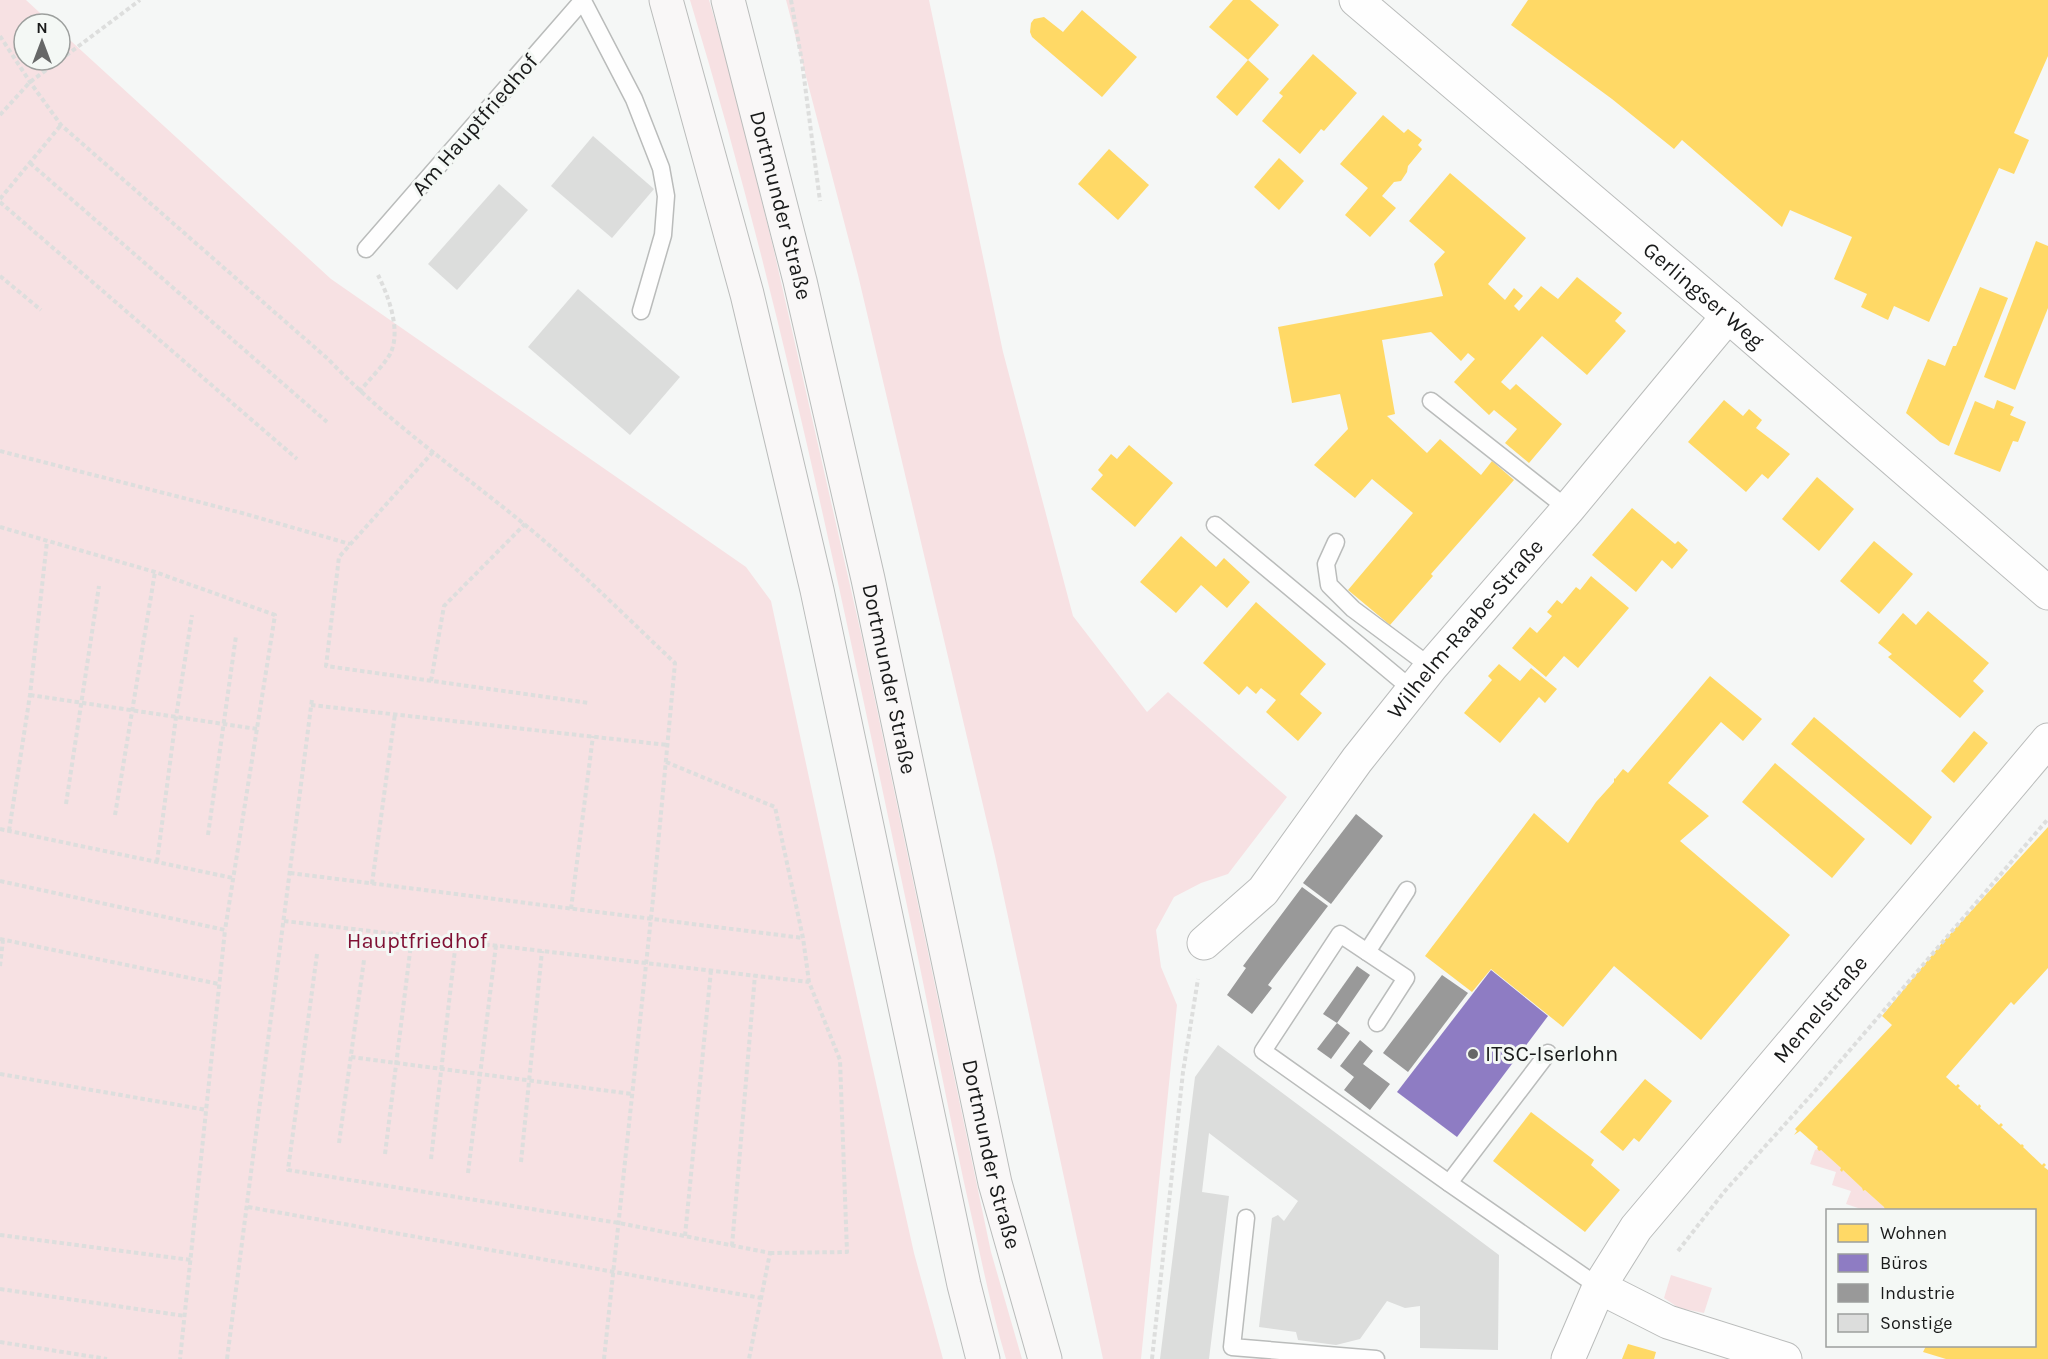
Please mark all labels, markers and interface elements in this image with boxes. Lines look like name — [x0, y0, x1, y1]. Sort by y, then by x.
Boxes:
north arrow — [12, 12, 72, 72]
text: N — [36, 18, 48, 37]
street label: Am Hauptfriedhof — [406, 49, 544, 201]
street label: Dortmunder Straße — [744, 108, 817, 302]
street label: Gerlingser Weg — [1638, 237, 1770, 354]
street label: Wilhelm-Raabe-Straße — [1382, 534, 1549, 724]
street label: Dortmunder Straße — [856, 581, 922, 777]
park label: Hauptfriedhof — [347, 928, 488, 954]
street label: Memelstraße — [1768, 950, 1873, 1069]
place label: ITSC-Iserlohn — [1485, 1041, 1618, 1067]
marker: ITSC-Iserlohn — [1466, 1047, 1480, 1061]
street label: Dortmunder Straße — [956, 1057, 1026, 1252]
legend — [1826, 1209, 2036, 1347]
text: Wohnen — [1880, 1222, 1947, 1244]
text: Büros — [1880, 1252, 1928, 1274]
text: Industrie — [1880, 1282, 1955, 1304]
text: Sonstige — [1880, 1312, 1953, 1334]

